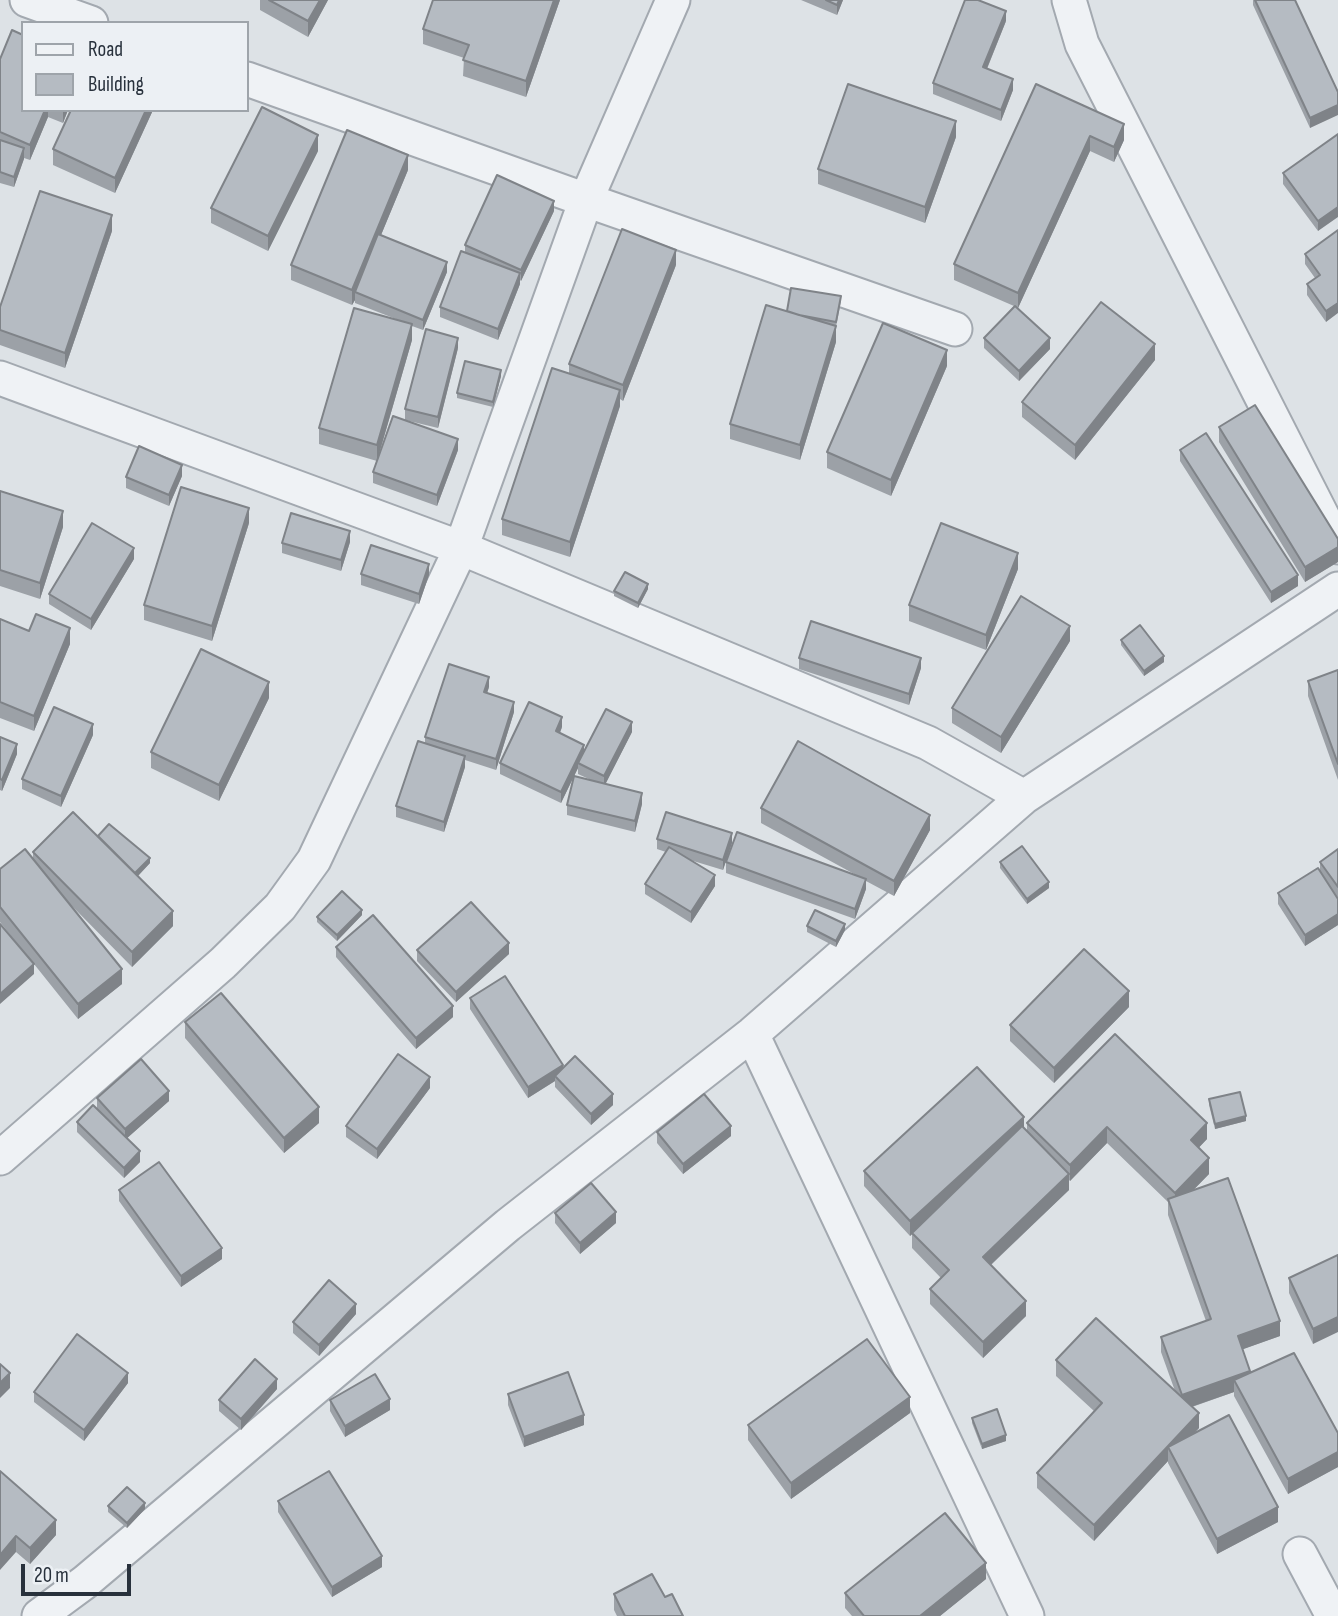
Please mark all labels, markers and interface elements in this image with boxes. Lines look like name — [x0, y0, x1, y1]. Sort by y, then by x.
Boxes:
legend — [21, 21, 248, 112]
text: Road — [88, 37, 123, 62]
text: Building — [88, 72, 144, 97]
scale bar — [24, 1550, 135, 1594]
text: 20 m — [34, 1563, 69, 1588]

